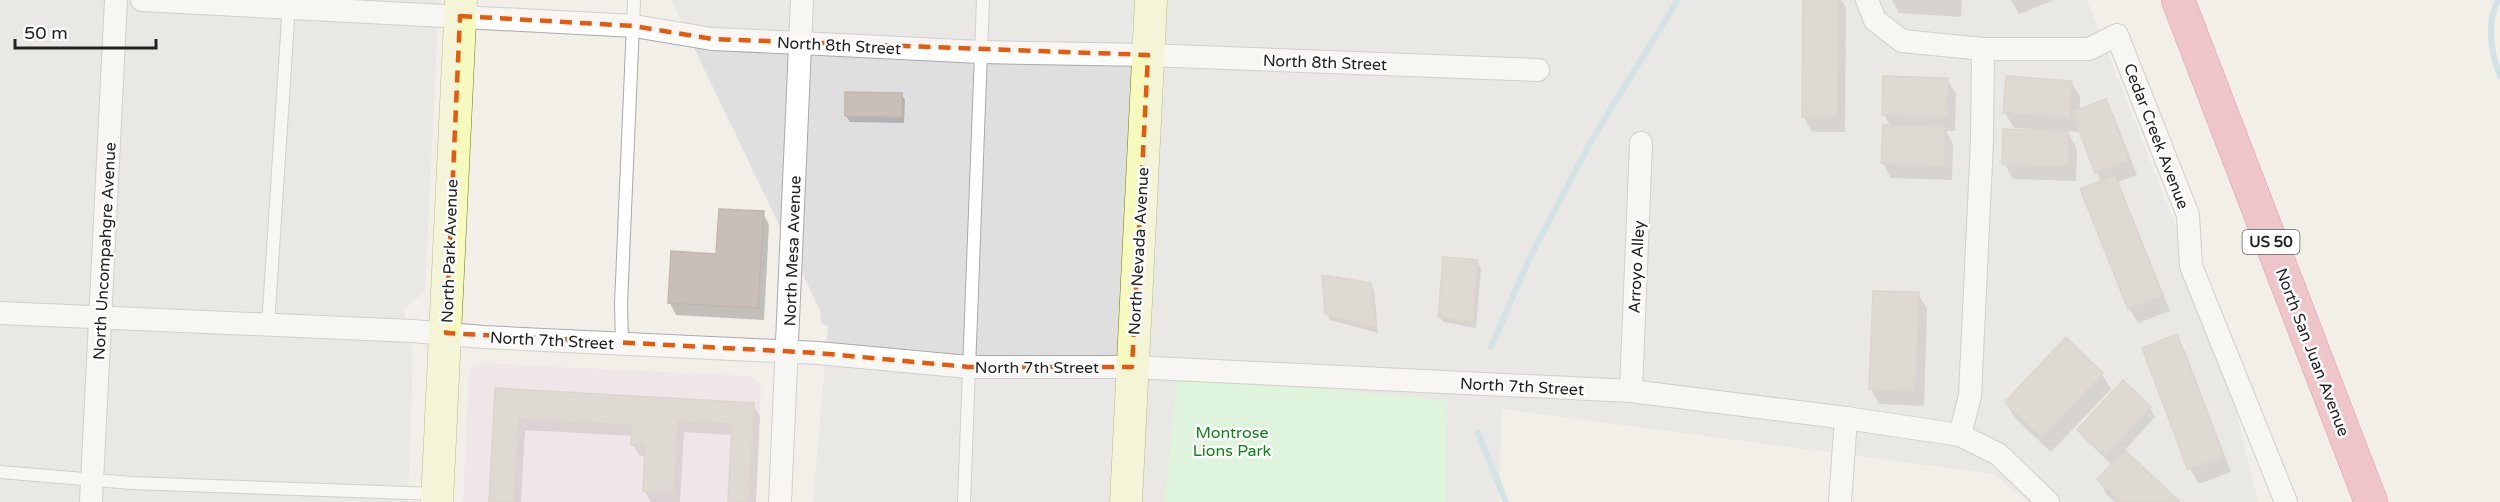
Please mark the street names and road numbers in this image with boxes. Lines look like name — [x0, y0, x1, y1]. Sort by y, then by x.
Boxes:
street label: North 8th Street — [776, 33, 902, 59]
street label: North 8th Street — [1263, 51, 1387, 75]
street label: Cedar Creek Avenue — [2119, 61, 2193, 212]
street label: North Uncompahgre Avenue — [89, 142, 121, 361]
street label: North Nevada Avenue — [1125, 167, 1153, 335]
street label: North Mesa Avenue — [780, 175, 806, 327]
street label: North Park Avenue — [437, 179, 463, 323]
street label: Arroyo Alley — [1625, 220, 1649, 314]
road number: US 50 — [2242, 230, 2300, 254]
street label: North San Juan Avenue — [2271, 265, 2353, 439]
street label: North 7th Street — [489, 328, 615, 354]
street label: North 7th Street — [975, 358, 1099, 378]
street label: North 7th Street — [1459, 374, 1585, 400]

